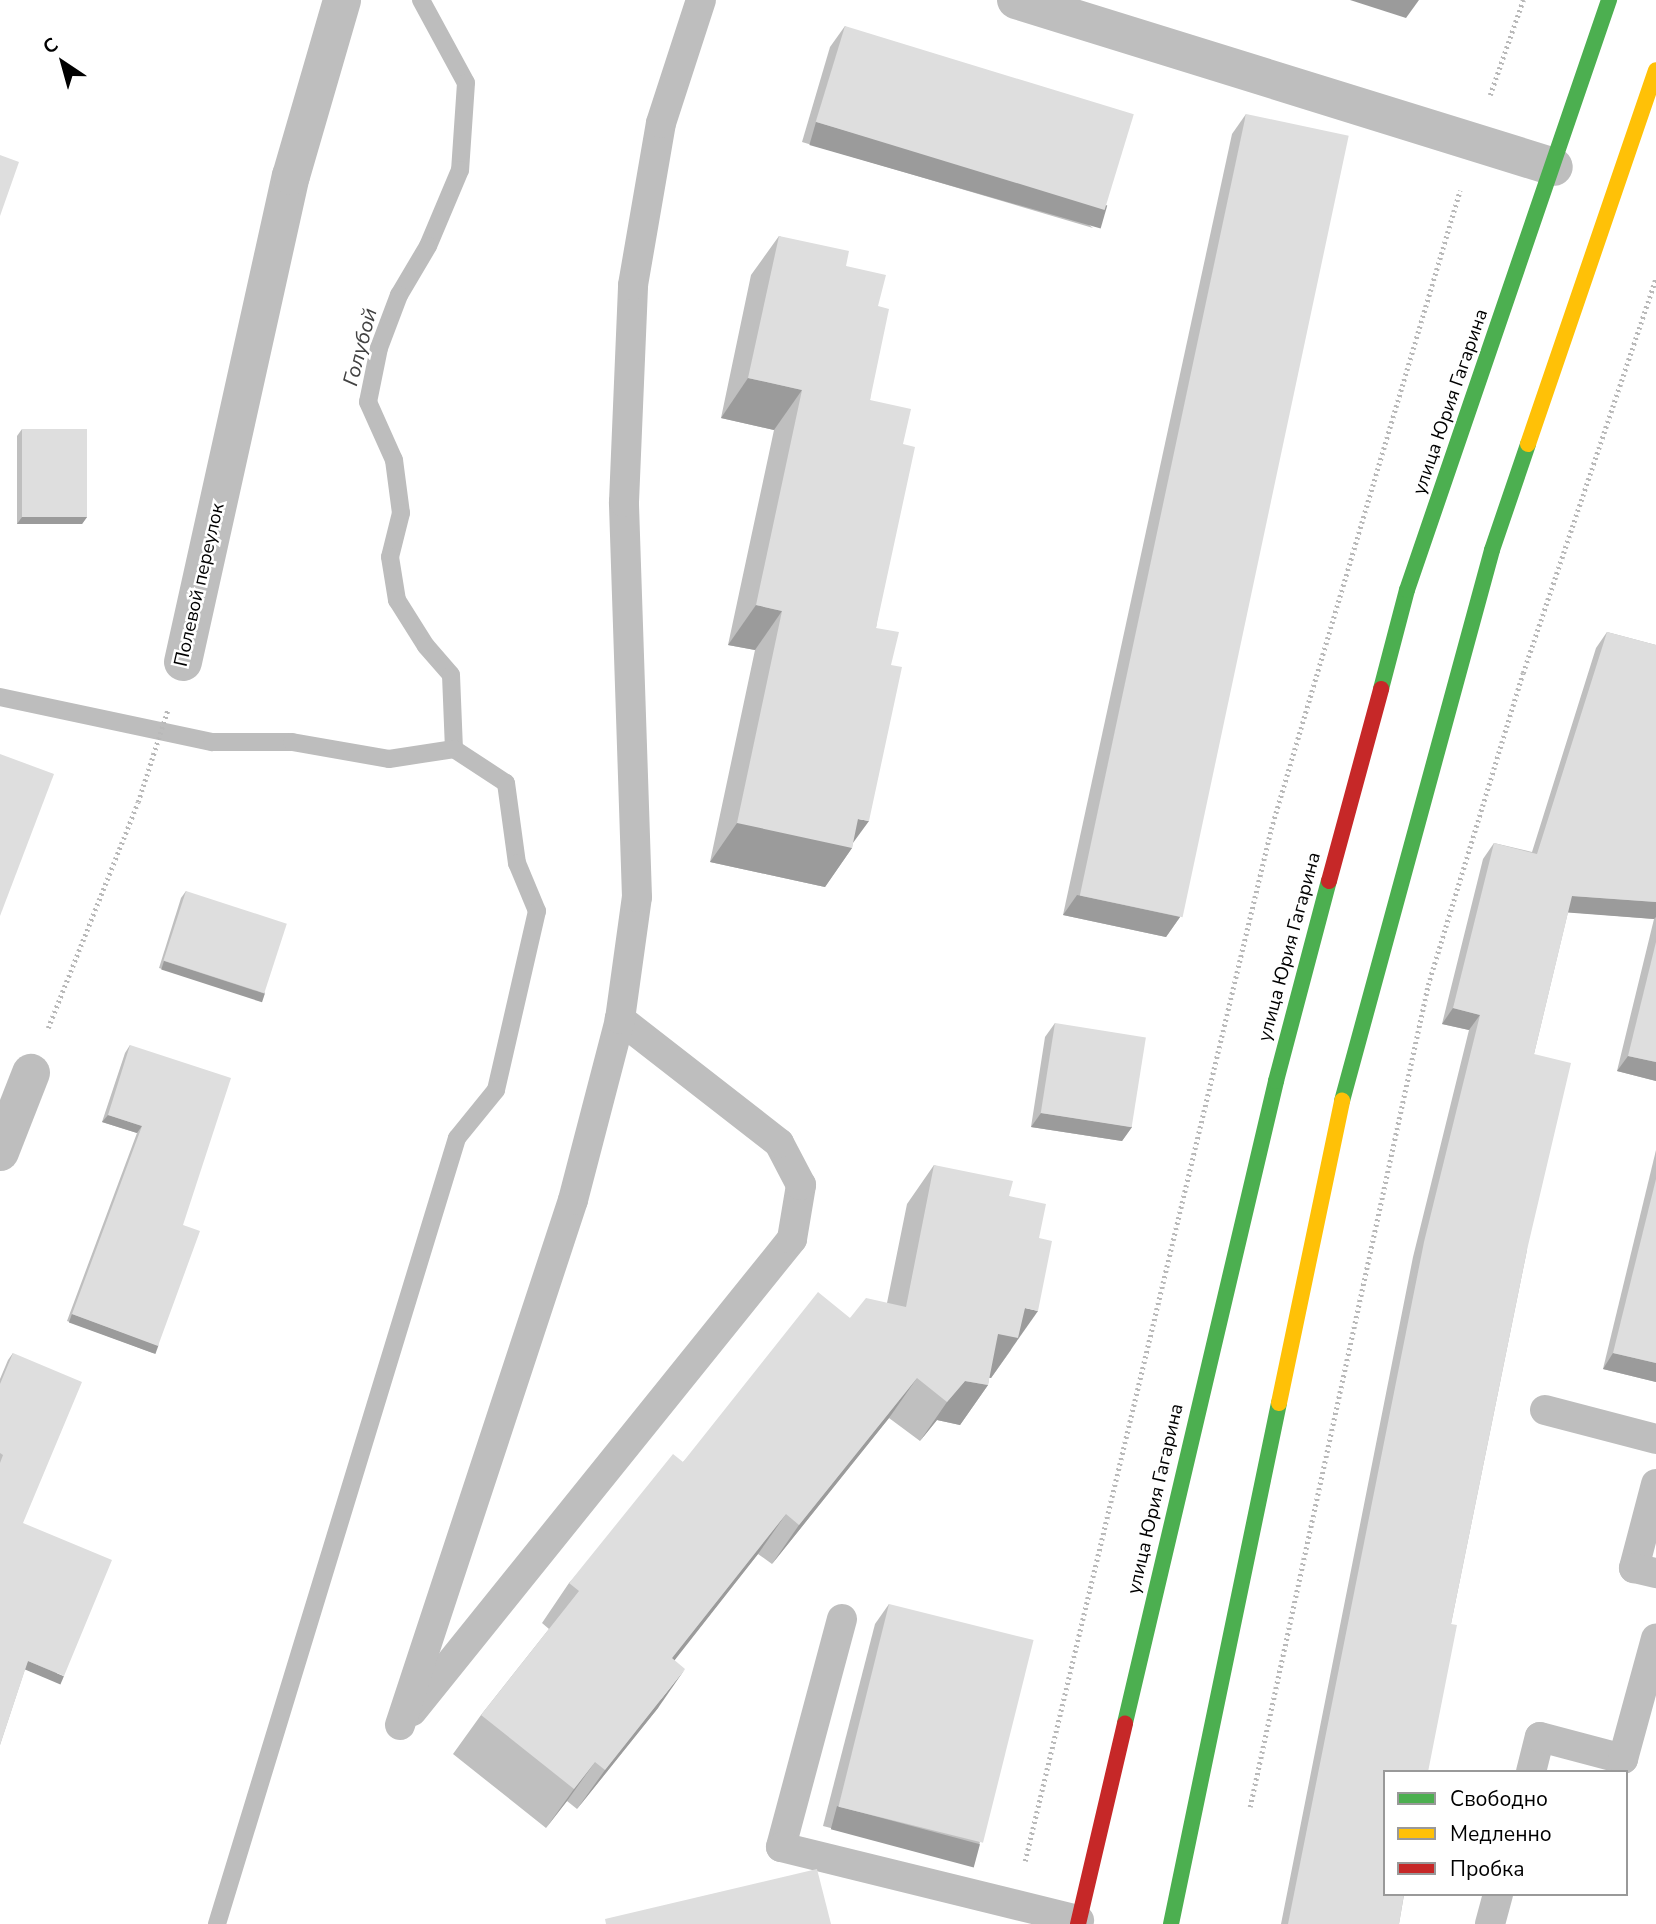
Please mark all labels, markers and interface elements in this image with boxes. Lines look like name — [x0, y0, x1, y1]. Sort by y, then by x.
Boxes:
north arrow — [28, 28, 98, 98]
text: С — [38, 32, 64, 60]
water label: Голубой — [338, 305, 382, 389]
street label: улица Юрия Гагарина — [1409, 306, 1493, 498]
street label: Полевой переулок — [170, 501, 230, 669]
street label: улица Юрия Гагарина — [1254, 850, 1326, 1044]
street label: улица Юрия Гагарина — [1123, 1402, 1189, 1596]
legend — [1383, 1770, 1628, 1896]
text: Свободно — [1450, 1785, 1548, 1813]
text: Медленно — [1450, 1820, 1552, 1848]
text: Пробка — [1450, 1855, 1524, 1883]

